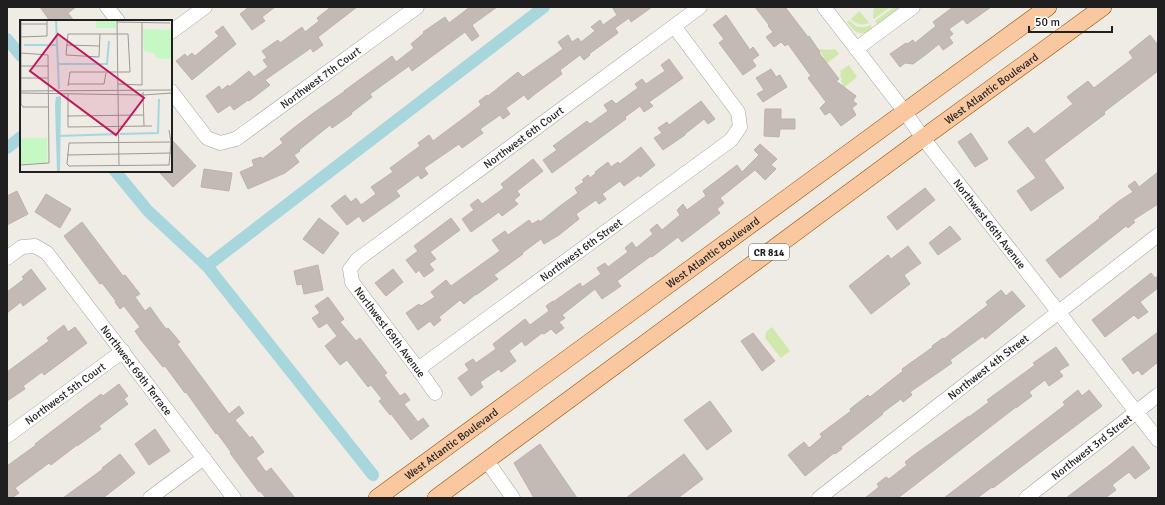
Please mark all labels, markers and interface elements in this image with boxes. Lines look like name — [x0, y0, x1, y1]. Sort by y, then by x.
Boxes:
scale bar — [1029, 8, 1112, 34]
text: 50 m — [1035, 15, 1060, 30]
inset map — [20, 20, 172, 172]
street label: Northwest 7th Court — [278, 44, 363, 112]
street label: West Atlantic Boulevard — [942, 50, 1041, 127]
street label: Northwest 6th Court — [481, 104, 566, 171]
street label: Northwest 66th Avenue — [950, 177, 1028, 272]
street label: West Atlantic Boulevard — [664, 214, 762, 291]
street label: Northwest 6th Street — [538, 216, 625, 284]
road number: CR 814 — [749, 244, 789, 260]
street label: Northwest 69th Avenue — [351, 284, 428, 380]
street label: Northwest 69th Terrace — [98, 323, 175, 418]
street label: Northwest 4th Street — [945, 332, 1031, 403]
street label: Northwest 5th Court — [23, 360, 108, 428]
street label: West Atlantic Boulevard — [402, 405, 501, 483]
street label: Northwest 3rd Street — [1049, 412, 1135, 483]

